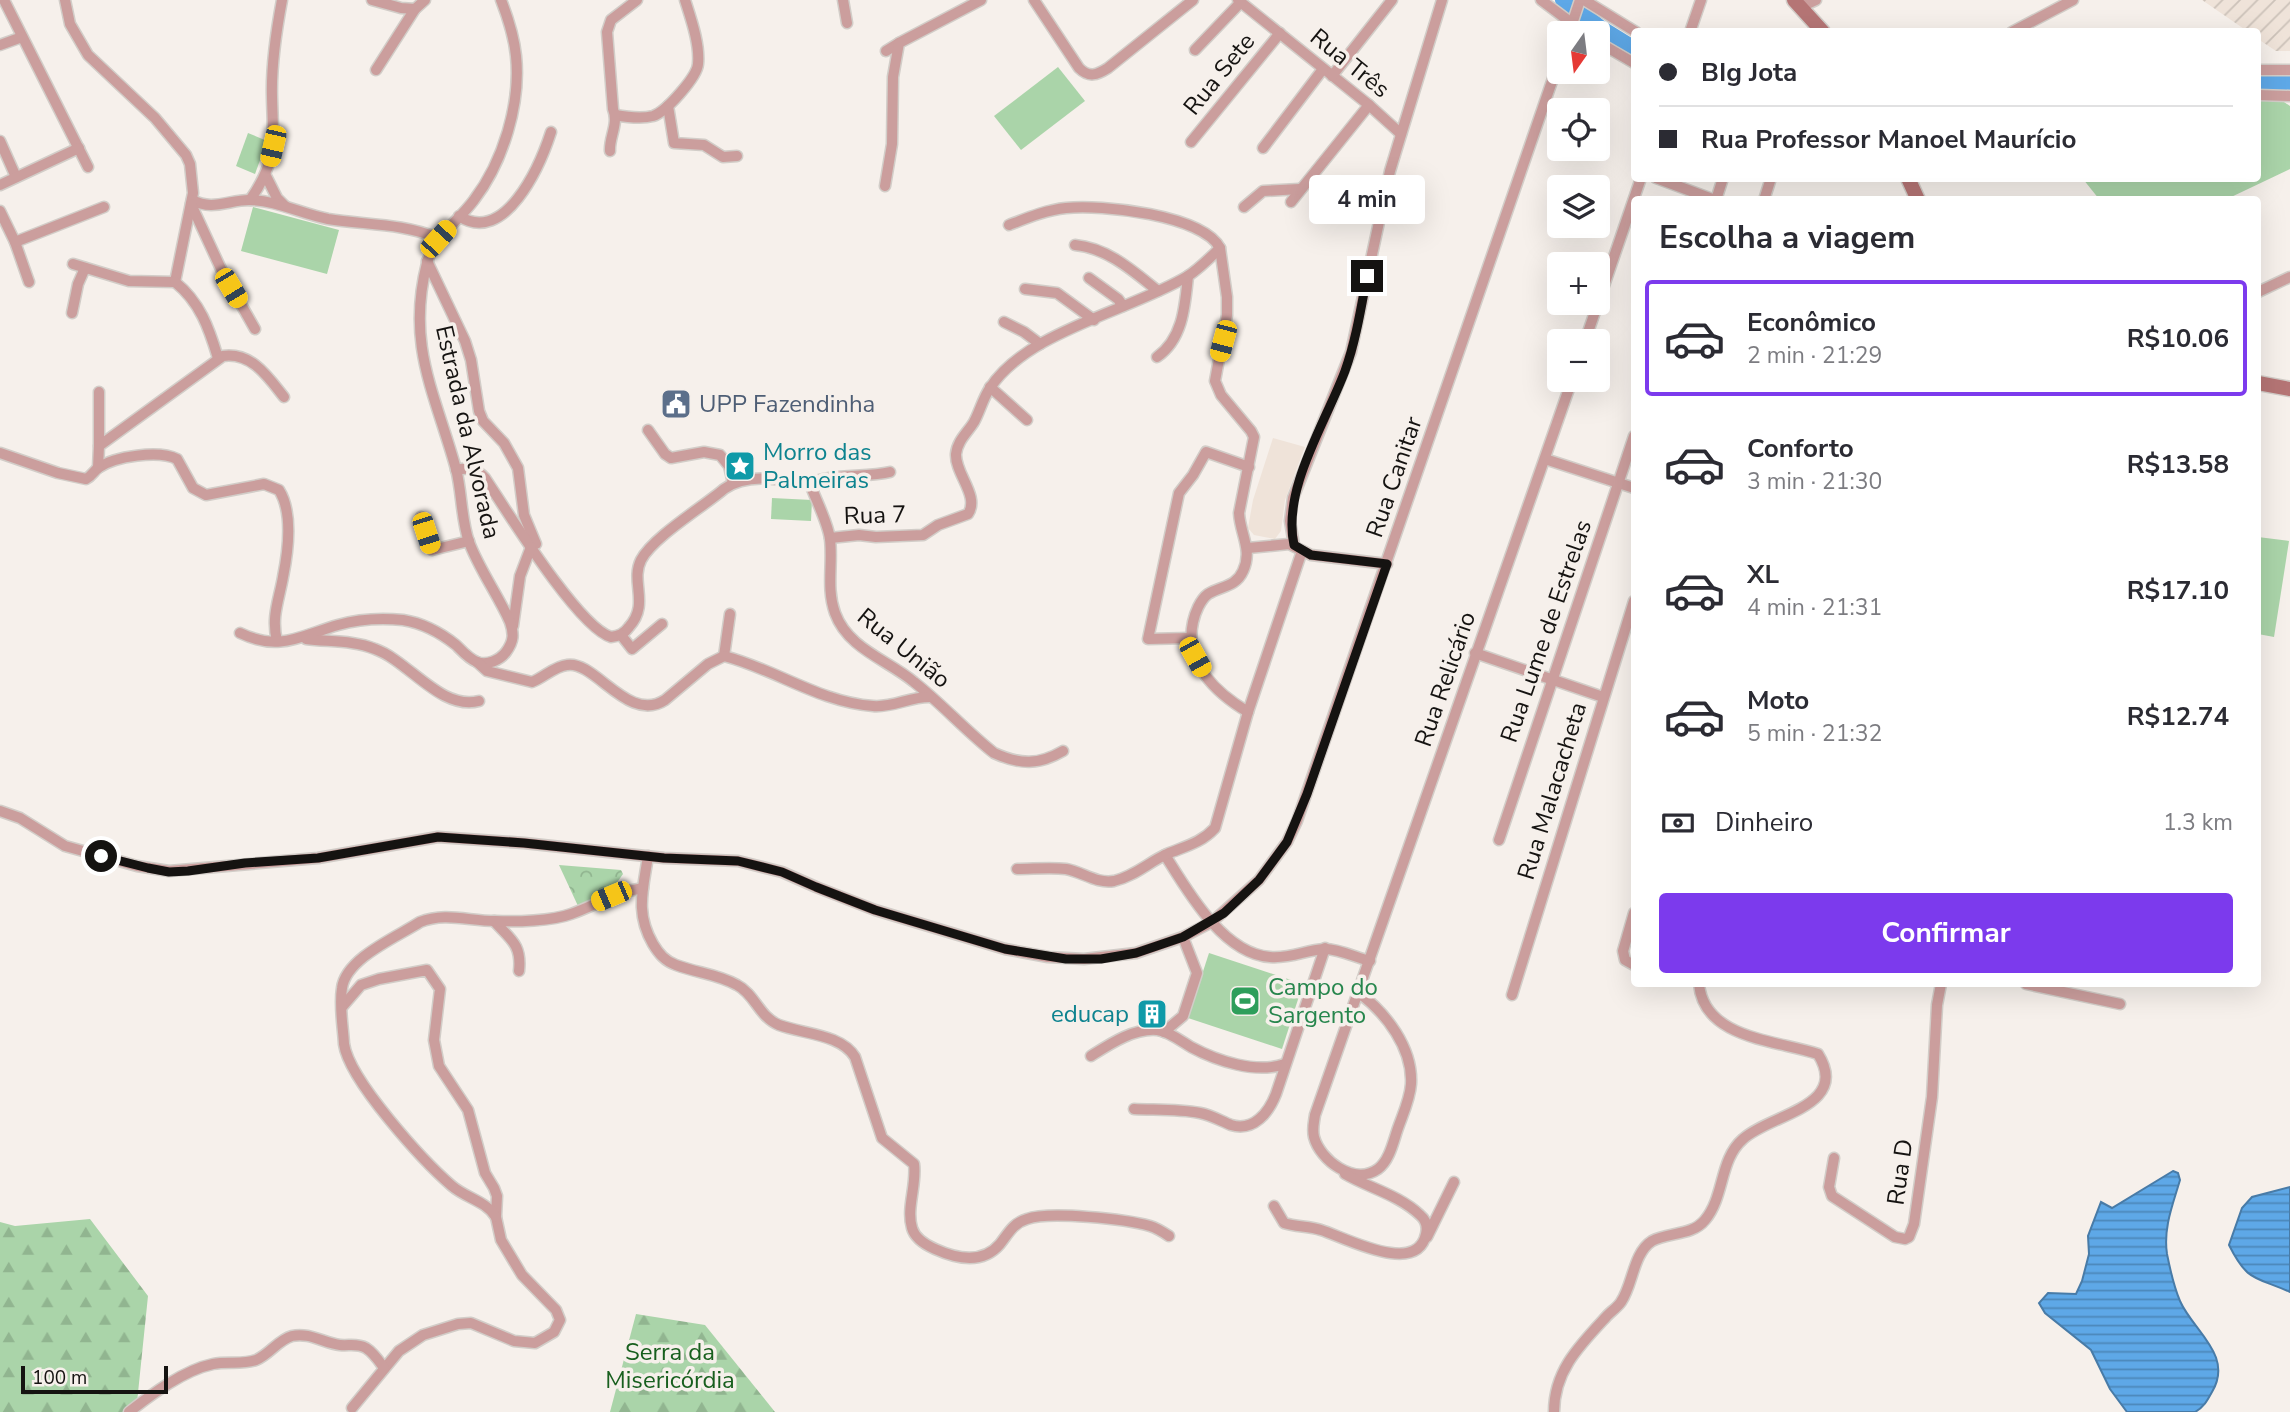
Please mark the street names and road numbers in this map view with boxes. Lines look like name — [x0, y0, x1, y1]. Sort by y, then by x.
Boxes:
street label: Rua Três — [1303, 21, 1397, 105]
street label: Rua Sete — [1176, 26, 1262, 122]
street label: Estrada da Alvorada — [428, 322, 508, 542]
street label: Rua Canitar — [1358, 412, 1430, 542]
street label: Rua 7 — [843, 498, 907, 532]
street label: Rua Lume de Estrelas — [1493, 516, 1599, 746]
street label: Rua União — [851, 601, 957, 695]
street label: Rua Relicário — [1407, 607, 1483, 751]
street label: Rua Malacacheta — [1510, 698, 1594, 884]
street label: Rua D — [1880, 1137, 1920, 1207]

